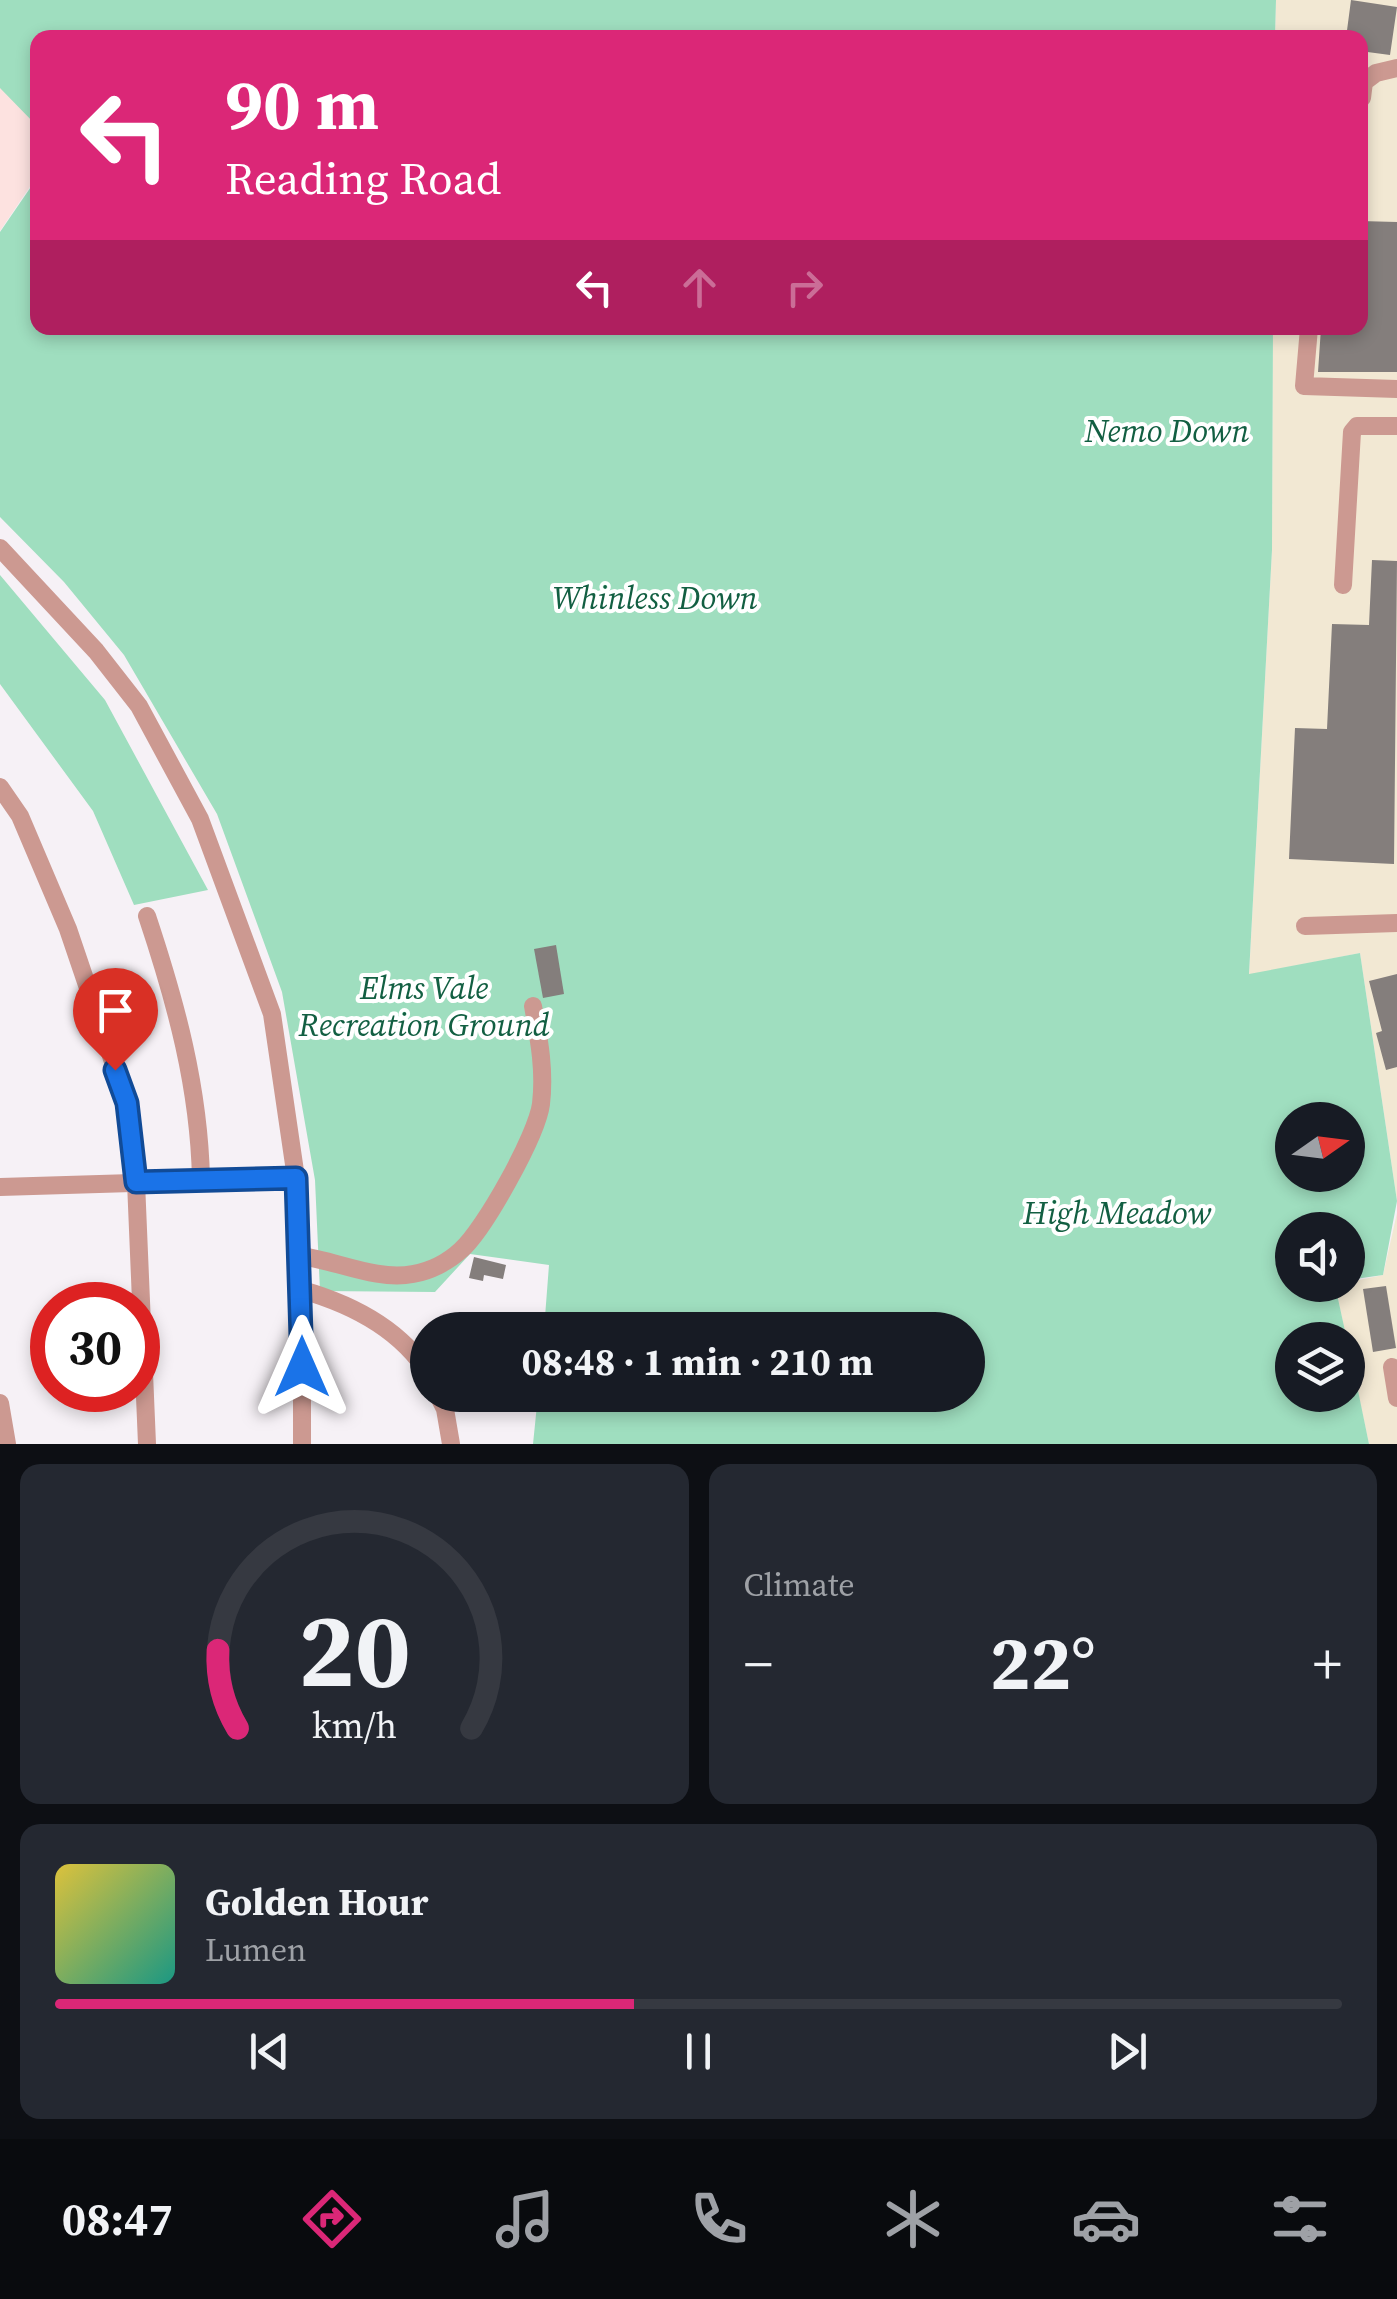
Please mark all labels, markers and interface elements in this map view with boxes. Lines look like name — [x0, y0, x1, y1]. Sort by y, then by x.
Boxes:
text: 90 m — [225, 56, 379, 152]
icon: left — [60, 70, 190, 200]
text: Reading Road — [225, 147, 501, 209]
icon: left — [567, 260, 622, 315]
icon: ahead — [672, 260, 727, 315]
icon: right — [777, 260, 832, 315]
park label: Nemo Down — [1084, 409, 1249, 453]
park label: Whinless Down — [553, 576, 757, 620]
park label: Elms Vale Recreation Ground — [298, 966, 550, 1047]
pin — [73, 968, 158, 1071]
icon: arrive — [88, 983, 143, 1038]
north arrow — [1275, 1102, 1365, 1192]
map controls — [1275, 1102, 1365, 1412]
park label: High Meadow — [1022, 1191, 1212, 1235]
button: sound — [1275, 1212, 1365, 1302]
speed limit sign: 30 — [30, 1282, 160, 1412]
position arrow — [250, 1315, 354, 1419]
button: layers — [1275, 1322, 1365, 1412]
text: 08:48 · 1 min · 210 m — [521, 1336, 874, 1388]
text: Climate — [744, 1563, 855, 1607]
text: 20 — [298, 1578, 411, 1721]
text: 22° — [990, 1611, 1096, 1714]
text: − — [744, 1626, 773, 1701]
text: + — [1313, 1626, 1342, 1701]
text: km/h — [312, 1701, 397, 1750]
text: Golden Hour — [205, 1876, 428, 1928]
text: Lumen — [205, 1928, 307, 1972]
icon: previous — [242, 2024, 297, 2079]
icon: pause — [671, 2024, 726, 2079]
icon: next — [1100, 2024, 1155, 2079]
icon: directions — [297, 2184, 367, 2254]
icon: music — [490, 2184, 560, 2254]
icon: phone — [684, 2184, 754, 2254]
icon: climate — [878, 2184, 948, 2254]
icon: car — [1071, 2184, 1141, 2254]
icon: filters — [1265, 2184, 1335, 2254]
text: 08:47 — [62, 2188, 173, 2250]

